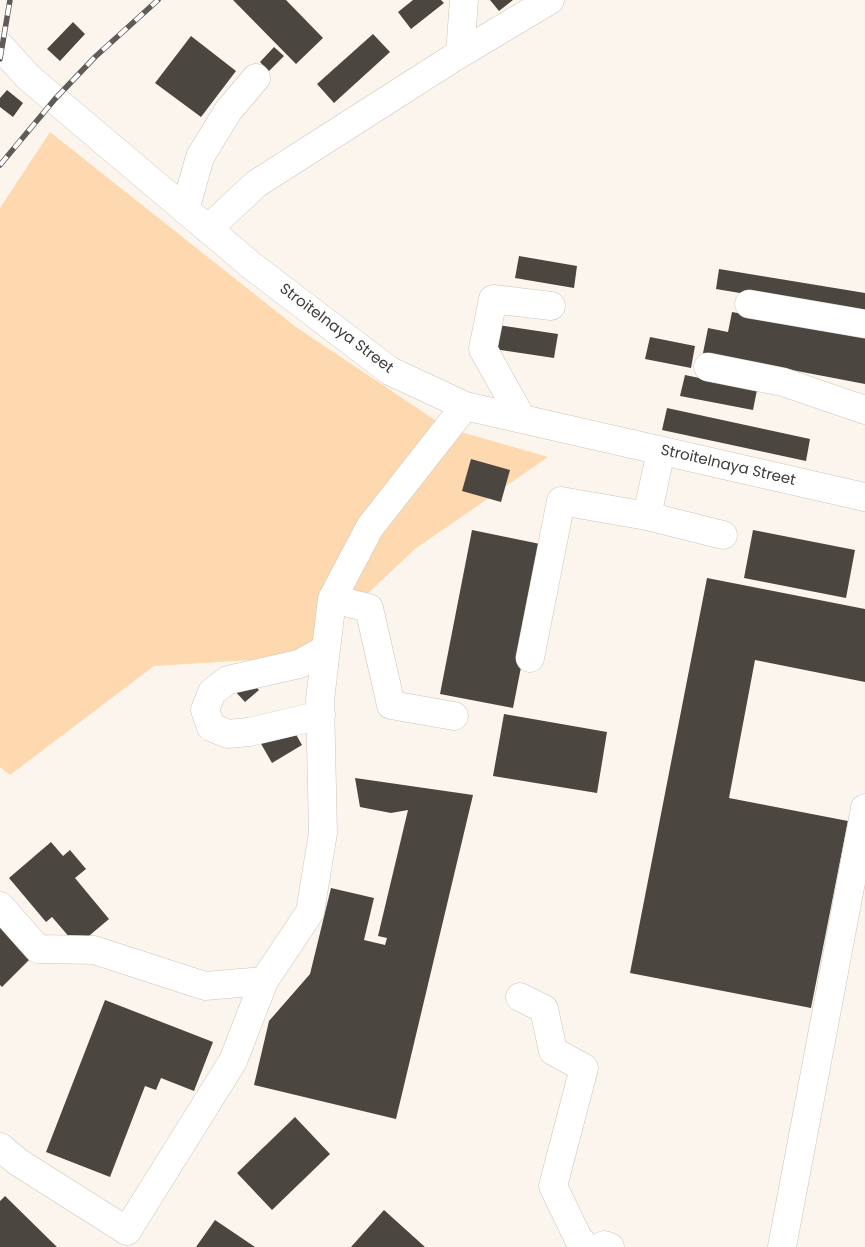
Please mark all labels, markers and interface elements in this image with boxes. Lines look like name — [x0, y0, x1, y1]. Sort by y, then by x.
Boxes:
street label: Stroitelnaya Street — [276, 280, 396, 378]
street label: Stroitelnaya Street — [659, 442, 797, 490]

